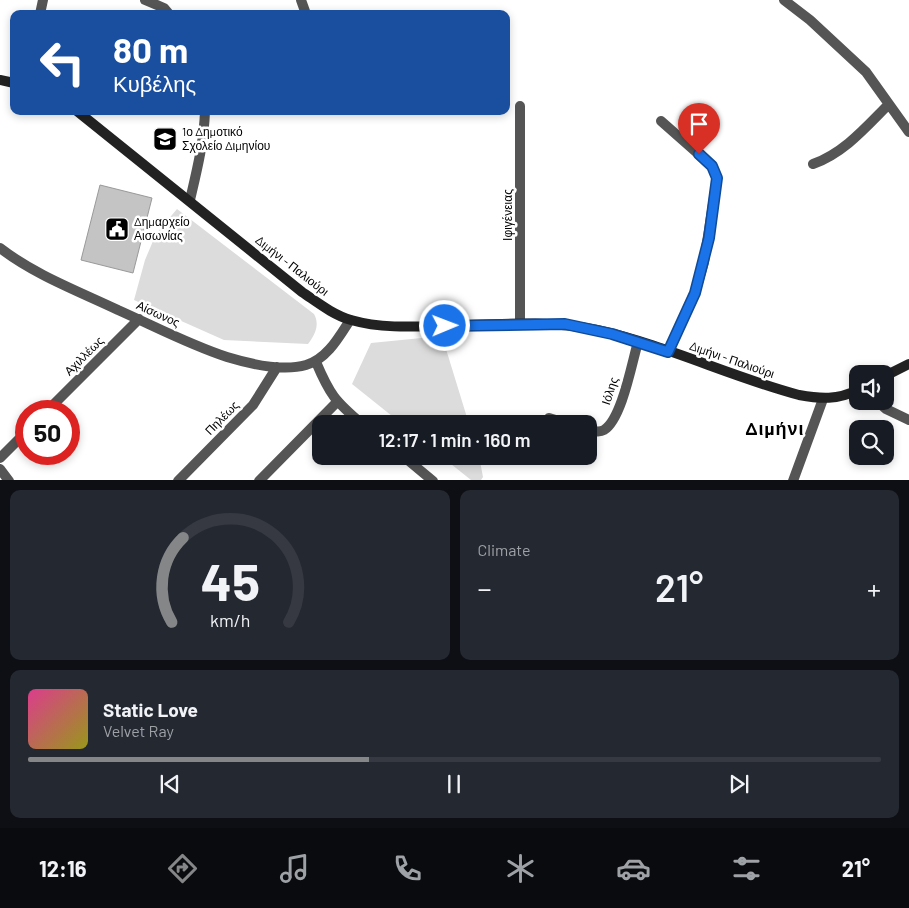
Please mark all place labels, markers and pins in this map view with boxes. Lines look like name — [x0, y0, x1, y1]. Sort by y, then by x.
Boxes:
pin — [678, 103, 720, 154]
place label: 1ο Δημοτικό Σχολείο Διμηνίου — [182, 124, 270, 153]
school or university icon: 1ο Δημοτικό Σχολείο Διμηνίου — [152, 126, 178, 152]
place label: Δημαρχείο Αισωνίας — [134, 214, 190, 243]
public building icon: Δημαρχείο Αισωνίας — [104, 216, 130, 242]

